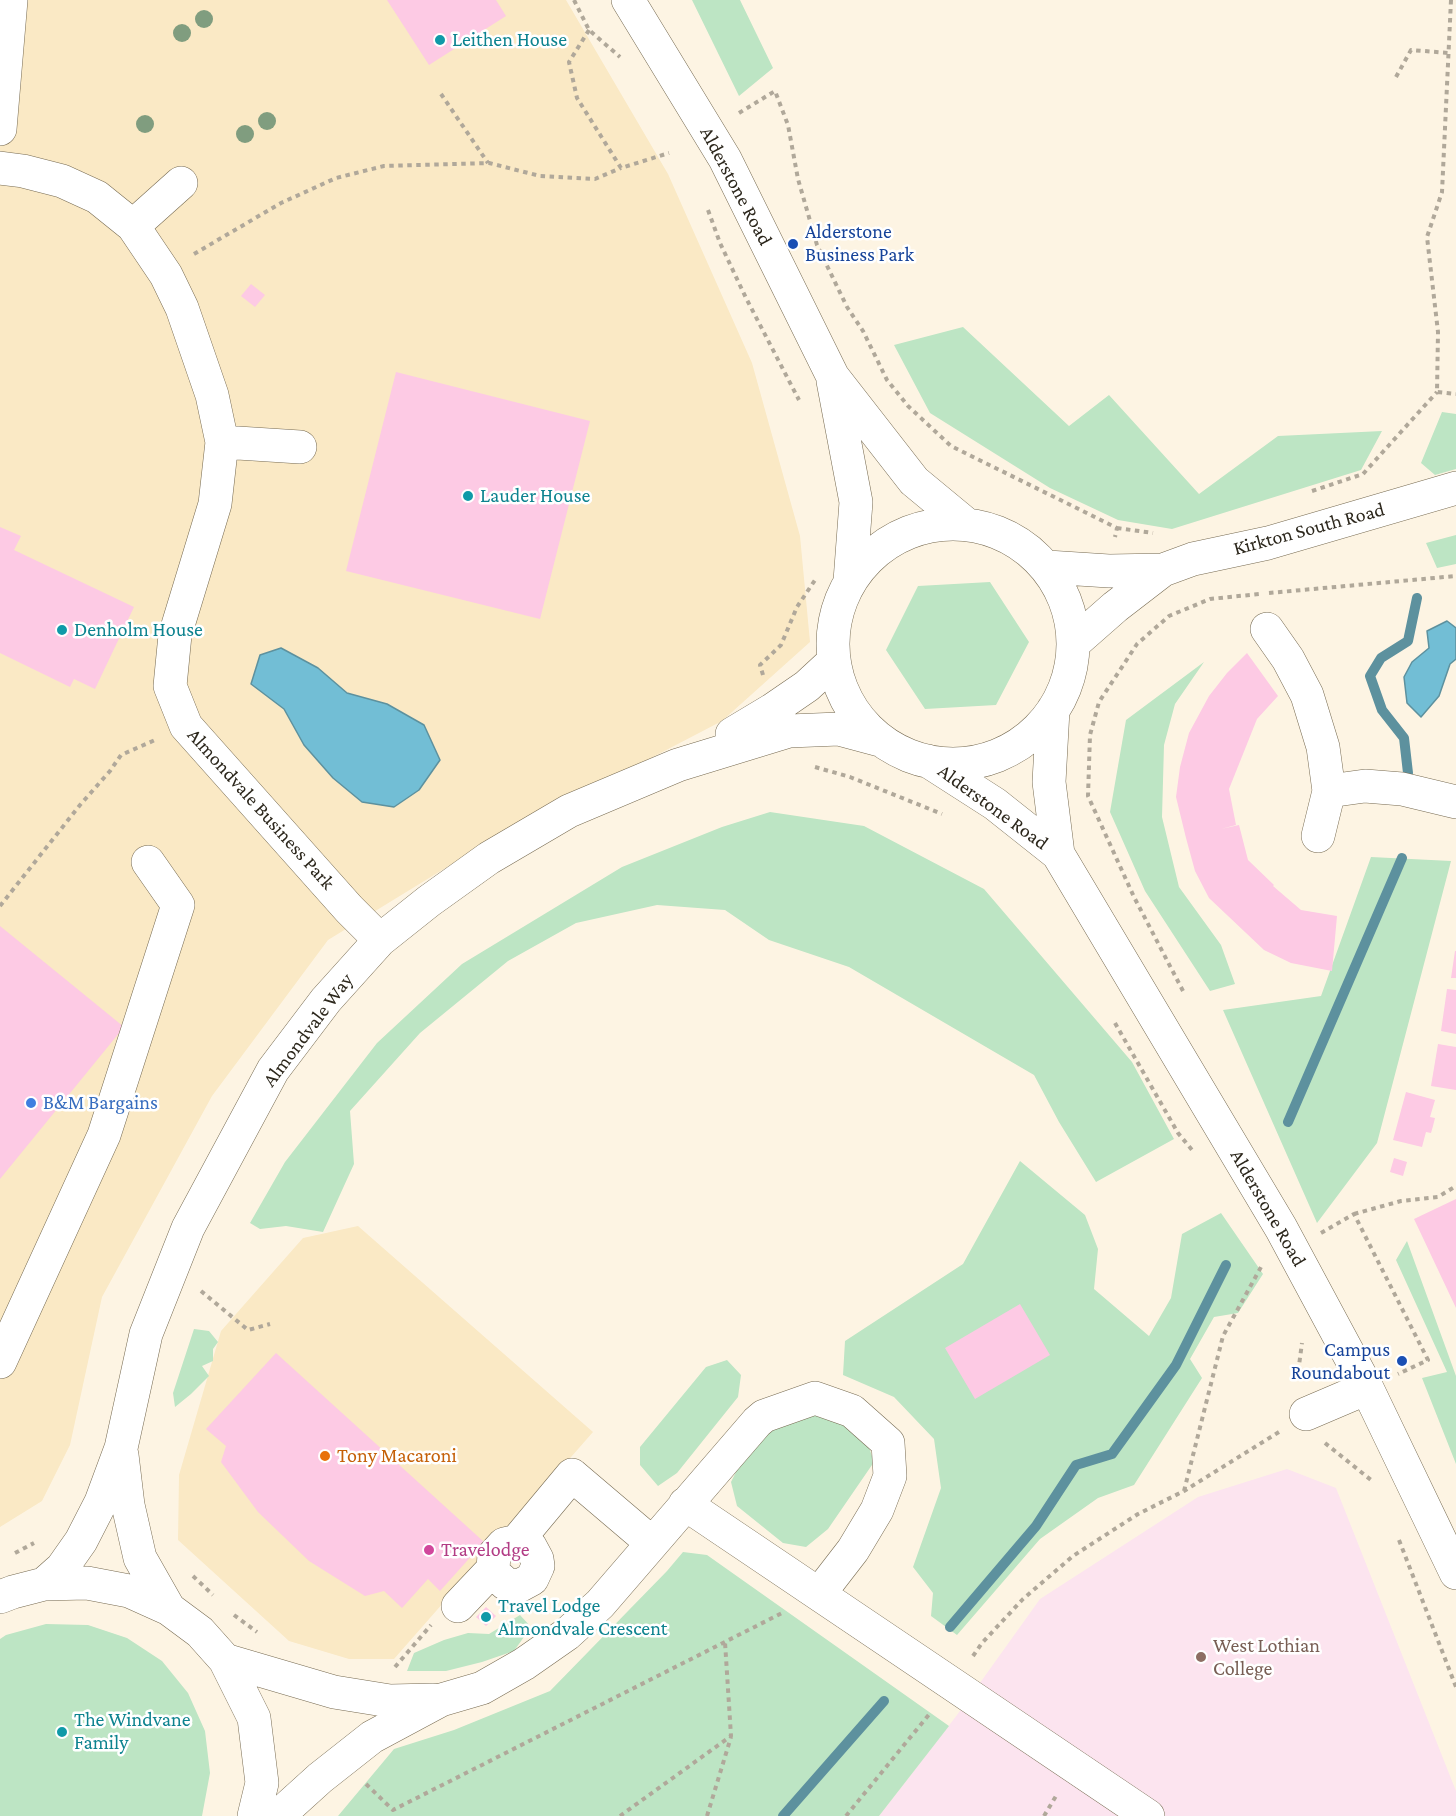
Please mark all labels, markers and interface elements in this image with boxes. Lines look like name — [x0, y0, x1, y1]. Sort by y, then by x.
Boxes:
place label: Leithen House — [452, 28, 567, 52]
marker: Leithen House — [433, 33, 447, 47]
street label: Alderstone Road — [695, 123, 777, 249]
place label: Alderstone Business Park — [805, 220, 914, 267]
marker: Alderstone Business Park — [786, 237, 800, 251]
place label: Lauder House — [480, 484, 590, 508]
marker: Lauder House — [461, 489, 475, 503]
street label: Kirkton South Road — [1231, 497, 1387, 561]
place label: Denholm House — [74, 618, 203, 642]
marker: Denholm House — [55, 623, 69, 637]
street label: Almondvale Business Park — [182, 723, 340, 895]
street label: Alderstone Road — [933, 759, 1053, 855]
street label: Almondvale Way — [258, 969, 358, 1091]
place label: B&M Bargains — [43, 1091, 158, 1115]
marker: B&M Bargains — [24, 1096, 38, 1110]
street label: Alderstone Road — [1225, 1145, 1311, 1271]
place label: Campus Roundabout — [1291, 1338, 1390, 1385]
marker: Campus Roundabout — [1395, 1354, 1409, 1368]
place label: Tony Macaroni — [337, 1444, 457, 1468]
marker: Tony Macaroni — [318, 1449, 332, 1463]
place label: Travelodge — [441, 1538, 530, 1562]
marker: Travelodge — [422, 1543, 436, 1557]
place label: Travel Lodge Almondvale Crescent — [498, 1594, 667, 1641]
marker: Travel Lodge Almondvale Crescent — [479, 1610, 493, 1624]
place label: West Lothian College — [1213, 1634, 1320, 1681]
marker: West Lothian College — [1194, 1650, 1208, 1664]
place label: The Windvane Family — [74, 1708, 191, 1755]
marker: The Windvane Family — [55, 1725, 69, 1739]

